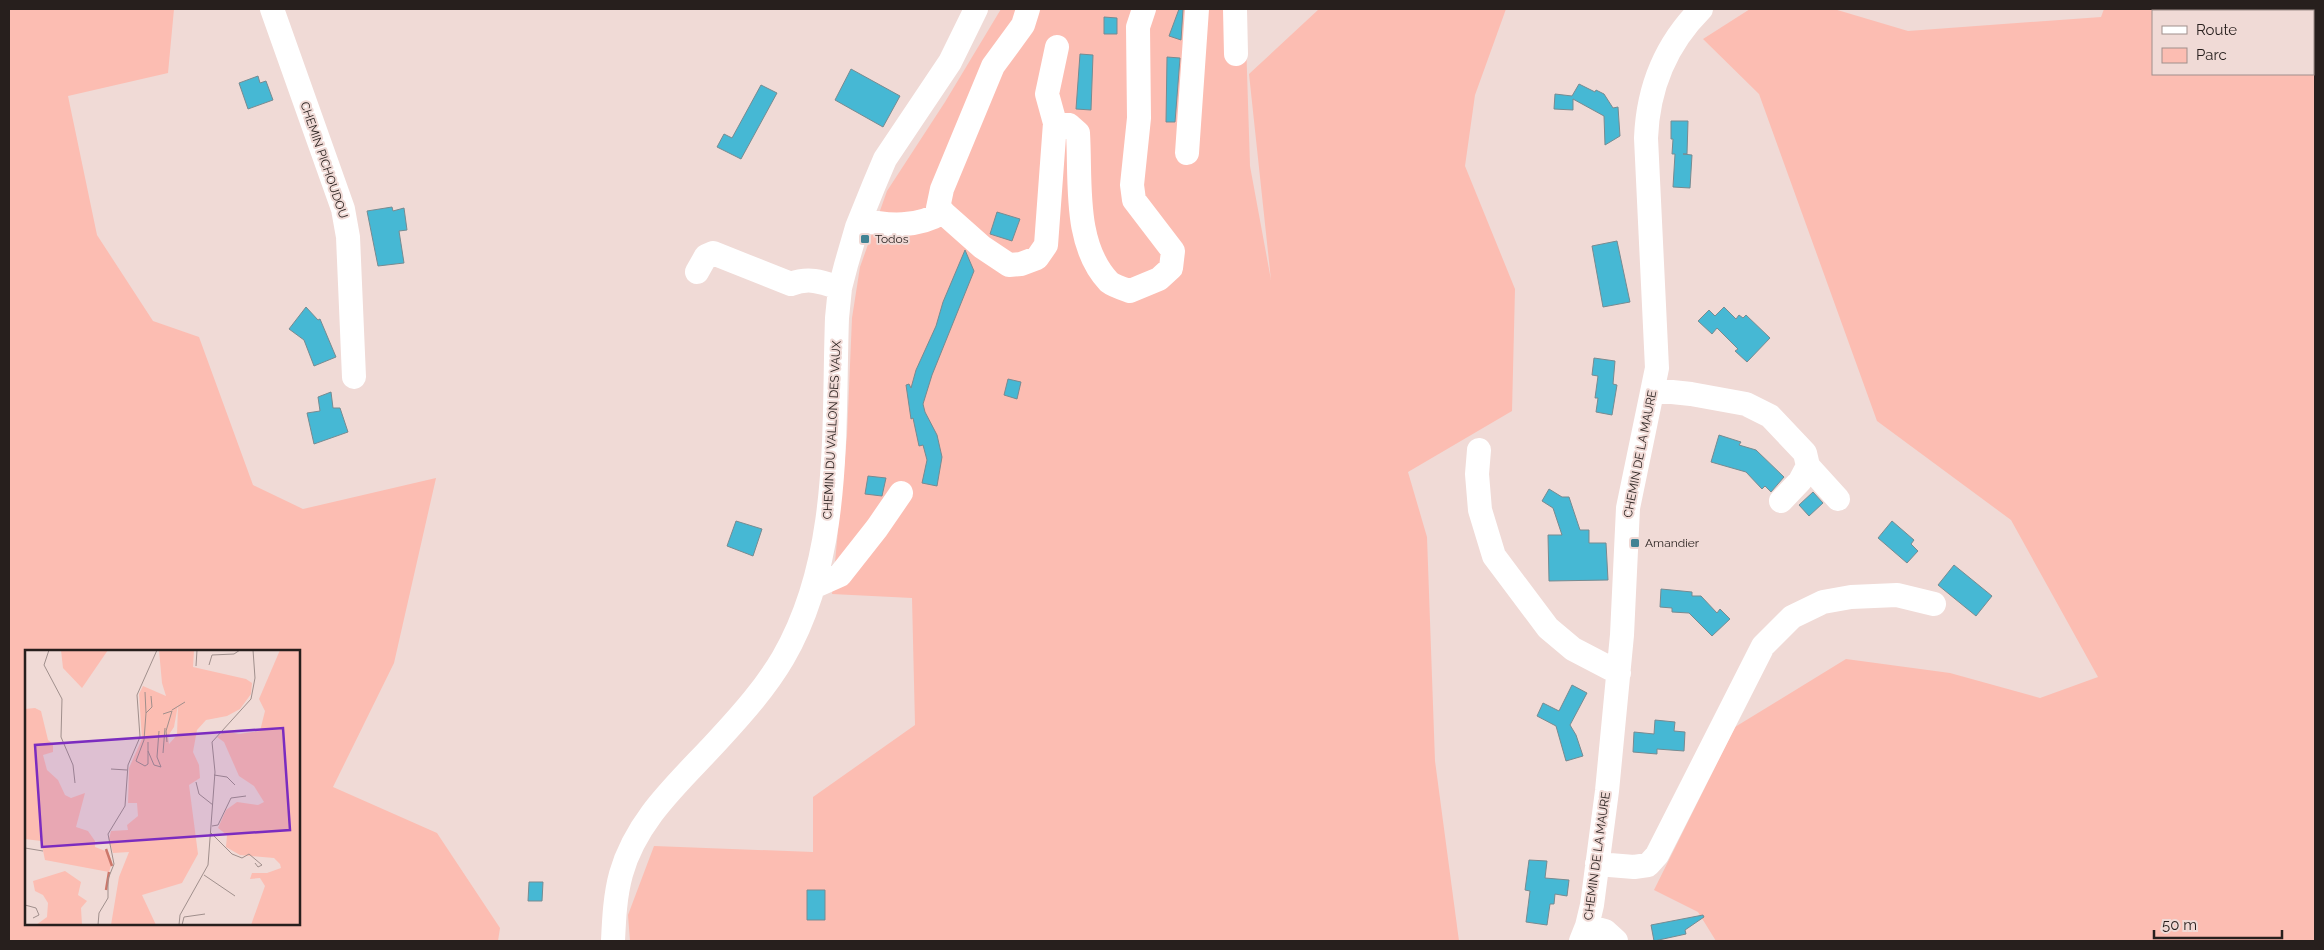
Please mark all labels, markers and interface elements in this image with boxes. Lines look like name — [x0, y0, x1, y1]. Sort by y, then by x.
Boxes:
legend — [2152, 10, 2314, 75]
text: Route — [2196, 21, 2237, 39]
text: Parc — [2196, 46, 2227, 64]
street label: CHEMIN PICHOUDOU — [297, 100, 351, 220]
place label: Todos — [875, 232, 909, 246]
marker: Todos — [859, 233, 871, 245]
street label: CHEMIN DU VALLON DES VAUX — [820, 340, 844, 520]
street label: CHEMIN DE LA MAURE — [1621, 389, 1659, 519]
place label: Amandier — [1645, 536, 1700, 550]
marker: Amandier — [1629, 537, 1641, 549]
inset map — [25, 650, 300, 925]
street label: CHEMIN DE LA MAURE — [1581, 791, 1613, 921]
scale bar — [2154, 908, 2282, 940]
text: 50 m — [2162, 916, 2197, 934]

